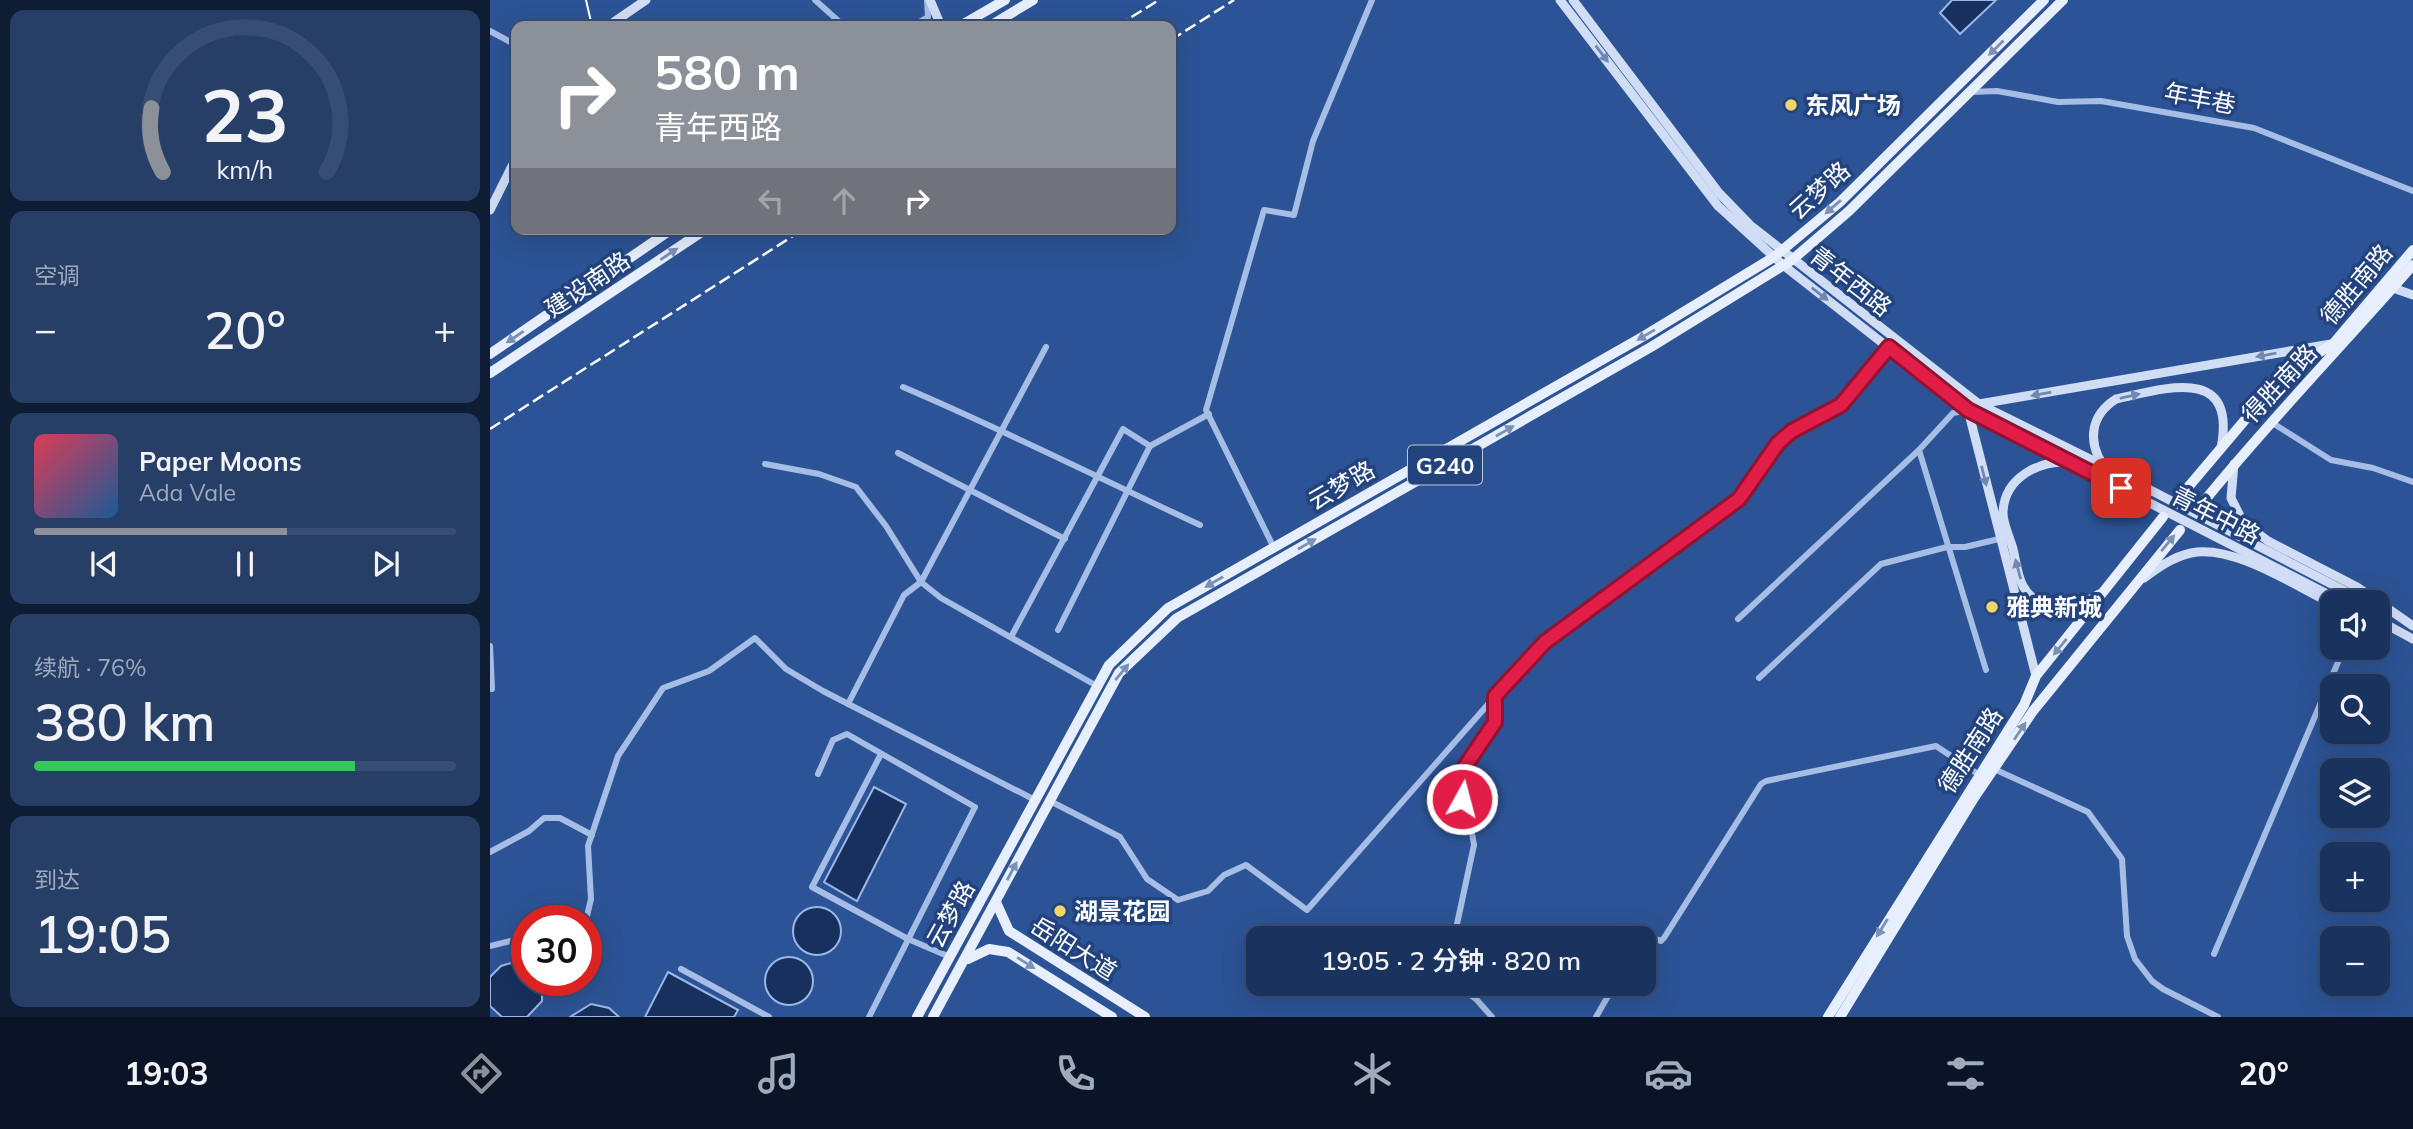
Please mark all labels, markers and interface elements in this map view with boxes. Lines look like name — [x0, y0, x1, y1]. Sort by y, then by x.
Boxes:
one-way arrow — [1988, 39, 2004, 56]
text: 580 m — [654, 41, 800, 102]
one-way arrow — [1594, 45, 1609, 63]
icon: right — [539, 49, 630, 140]
text: 23 — [201, 69, 289, 160]
street label: 年丰巷 — [2162, 76, 2238, 120]
place label: 东风广场 — [1805, 90, 1901, 120]
marker: 东风广场 — [1783, 97, 1799, 113]
text: 青年西路 — [654, 107, 782, 147]
text: km/h — [217, 154, 273, 185]
street label: 云梦路 — [1782, 155, 1856, 225]
icon: left — [752, 182, 790, 220]
icon: ahead — [825, 182, 863, 220]
icon: right — [898, 182, 936, 220]
one-way arrow — [1825, 199, 1842, 214]
street label: 德胜南路 — [2314, 238, 2398, 330]
street label: 青年西路 — [1804, 240, 1898, 322]
street label: 建设南路 — [539, 245, 635, 323]
one-way arrow — [660, 247, 678, 261]
text: 空调 — [34, 261, 80, 290]
one-way arrow — [1810, 286, 1828, 301]
text: 20° — [204, 297, 286, 362]
text: − — [34, 305, 57, 353]
text: + — [433, 305, 456, 353]
one-way arrow — [1636, 329, 1655, 341]
one-way arrow — [505, 330, 524, 343]
street label: 得胜南路 — [2235, 338, 2323, 428]
one-way arrow — [2255, 350, 2277, 361]
one-way arrow — [2030, 388, 2052, 399]
one-way arrow — [2119, 391, 2141, 402]
one-way arrow — [1495, 425, 1515, 437]
text: Paper Moons — [139, 445, 302, 478]
road number: G240 — [1408, 446, 1482, 485]
street label: 云梦路 — [1302, 454, 1380, 516]
pin — [2091, 458, 2151, 518]
one-way arrow — [1979, 465, 1990, 487]
icon: arrive — [2102, 469, 2140, 507]
text: Ada Vale — [139, 478, 236, 507]
street label: 青年中路 — [2166, 480, 2266, 550]
one-way arrow — [2160, 535, 2175, 552]
one-way arrow — [1298, 538, 1317, 550]
icon: previous — [85, 545, 123, 583]
icon: pause — [226, 545, 264, 583]
icon: next — [367, 545, 405, 583]
one-way arrow — [2012, 558, 2023, 580]
one-way arrow — [1205, 576, 1224, 588]
map controls — [2320, 590, 2390, 996]
button: sound — [2320, 590, 2390, 660]
place label: 雅典新城 — [2006, 592, 2102, 622]
marker: 雅典新城 — [1984, 599, 2000, 615]
one-way arrow — [2052, 638, 2067, 656]
text: 续航 · 76% — [34, 653, 146, 682]
one-way arrow — [1114, 664, 1129, 681]
button: search — [2320, 674, 2390, 744]
text: 380 km — [34, 689, 215, 754]
street label: 德胜南路 — [1931, 702, 2009, 798]
one-way arrow — [2013, 722, 2027, 740]
button: layers — [2320, 758, 2390, 828]
position arrow — [1425, 762, 1499, 836]
button: + — [2320, 842, 2390, 912]
one-way arrow — [1007, 861, 1018, 881]
text: 到达 — [34, 865, 80, 894]
street label: 云梦路 — [919, 875, 981, 953]
place label: 湖景花园 — [1074, 896, 1170, 926]
text: 19:05 — [34, 901, 171, 966]
marker: 湖景花园 — [1052, 903, 1068, 919]
speed limit sign: 30 — [511, 905, 602, 996]
street label: 岳阳大道 — [1025, 910, 1123, 986]
one-way arrow — [1876, 918, 1889, 937]
button: − — [2320, 926, 2390, 996]
text: 19:05 · 2 分钟 · 820 m — [1321, 944, 1581, 977]
one-way arrow — [1016, 956, 1035, 969]
icon: directions — [457, 1049, 506, 1098]
icon: music — [754, 1049, 803, 1098]
icon: phone — [1051, 1049, 1100, 1098]
icon: climate — [1348, 1049, 1397, 1098]
icon: car — [1644, 1049, 1693, 1098]
icon: filters — [1941, 1049, 1990, 1098]
text: 19:03 — [124, 1053, 209, 1093]
text: 20° — [2238, 1053, 2289, 1093]

